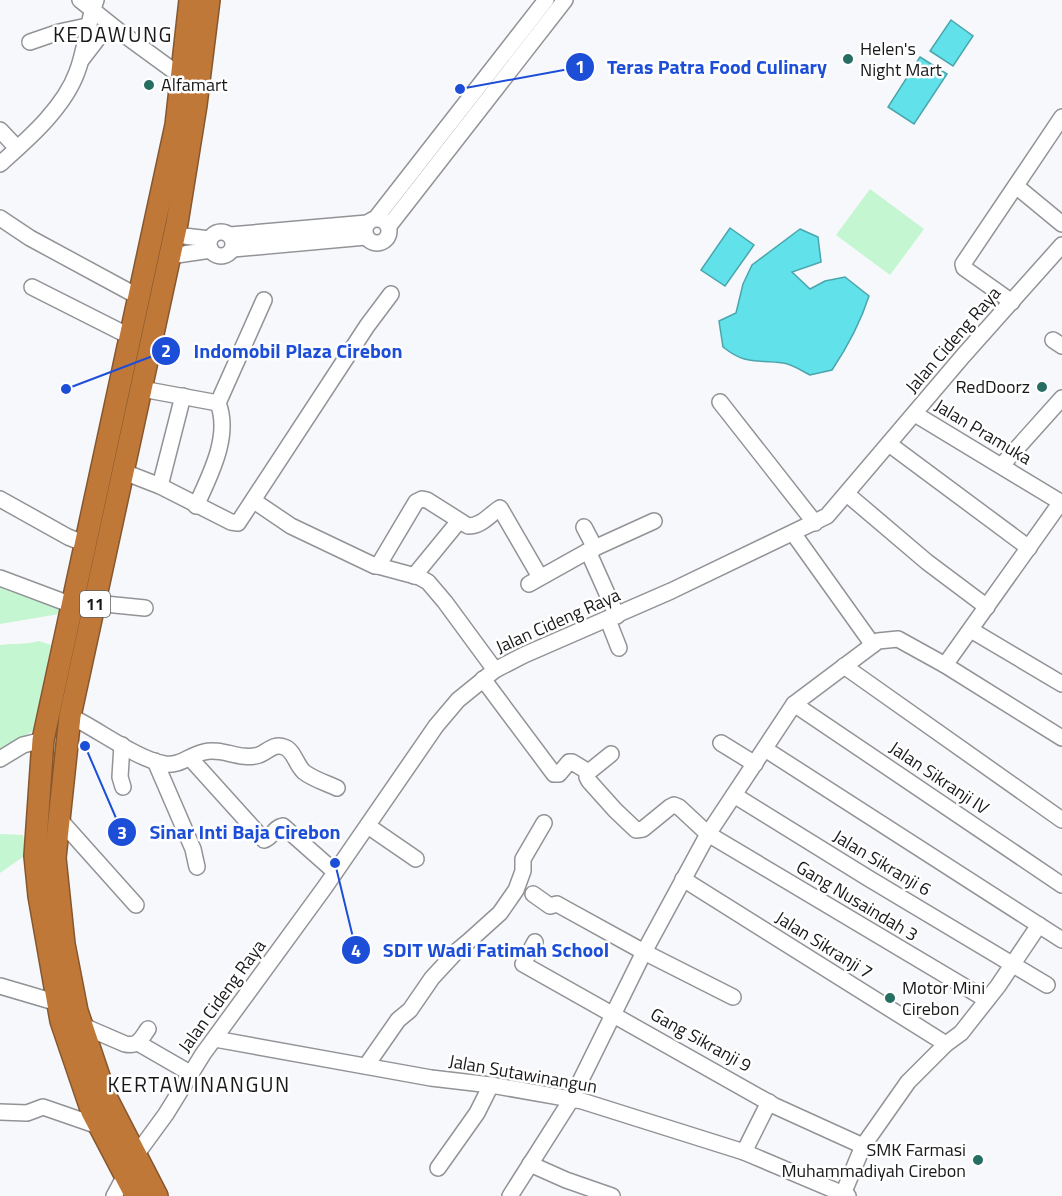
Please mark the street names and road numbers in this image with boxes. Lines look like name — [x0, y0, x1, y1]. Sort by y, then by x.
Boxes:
street label: Jalan Cideng Raya — [899, 280, 1007, 399]
street label: Jalan Pramuka — [930, 392, 1037, 471]
street label: Jalan Cideng Raya — [491, 581, 624, 660]
road number: 11 — [80, 591, 110, 617]
street label: Jalan Sikranji IV — [884, 734, 995, 821]
street label: Jalan Sikranji 6 — [828, 823, 936, 903]
street label: Gang Nusaindah 3 — [791, 853, 923, 948]
street label: Jalan Sikranji 7 — [770, 904, 878, 985]
street label: Jalan Cideng Raya — [171, 934, 272, 1058]
street label: Gang Sikranji 9 — [646, 1001, 757, 1079]
street label: Jalan Sutawinangun — [447, 1047, 599, 1100]

